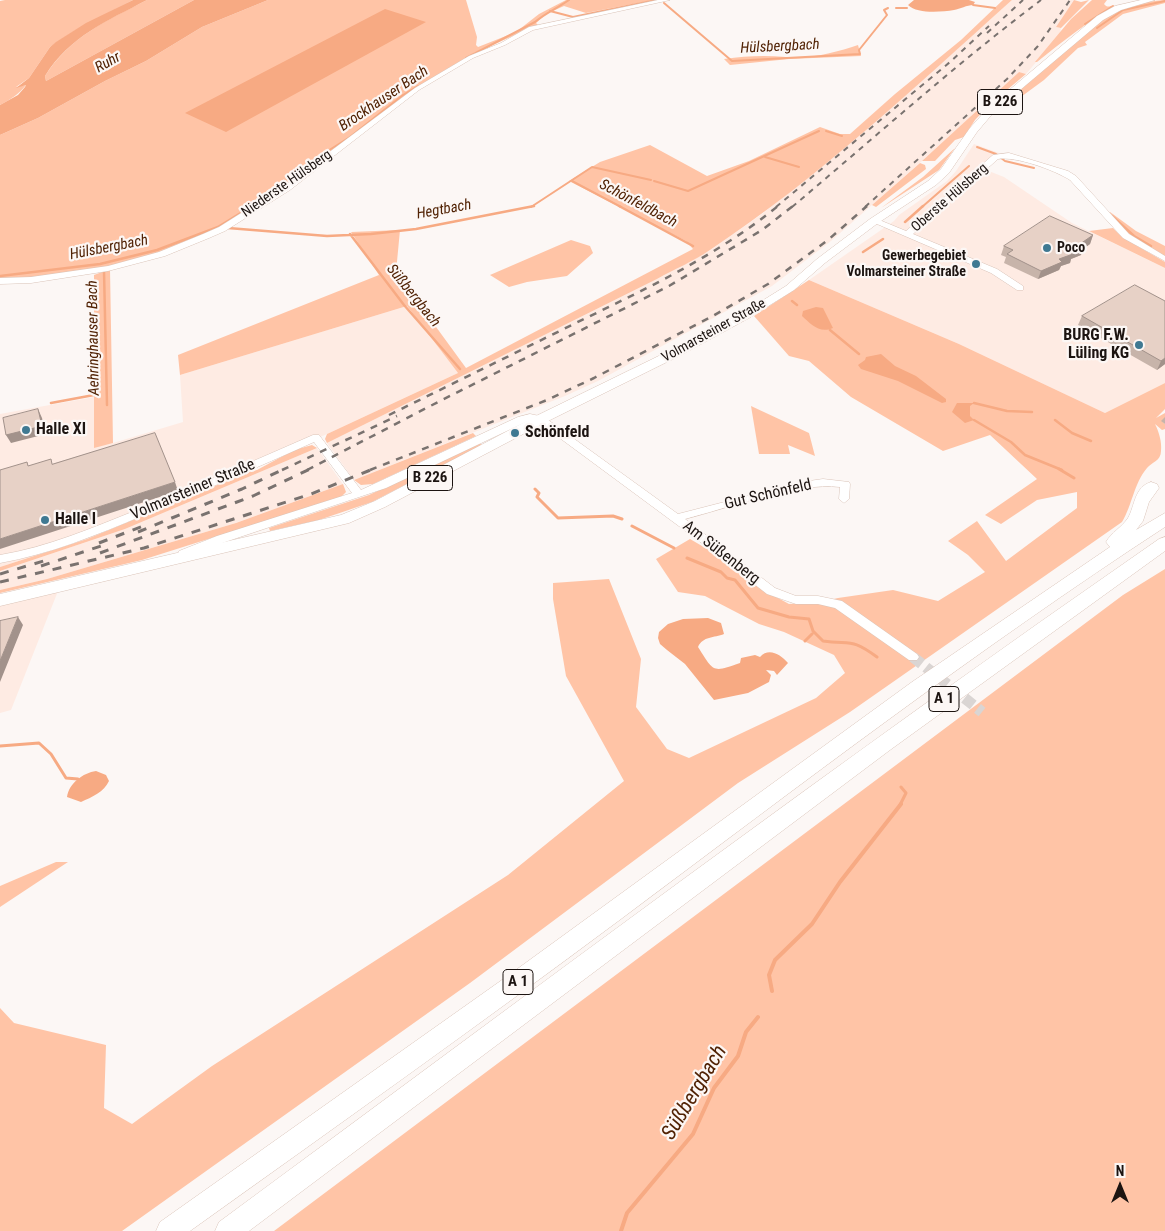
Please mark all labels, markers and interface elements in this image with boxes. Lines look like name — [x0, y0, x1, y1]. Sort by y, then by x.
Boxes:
water label: Hülsbergbach — [740, 36, 820, 58]
water label: Ruhr — [92, 49, 124, 77]
water label: Brockhauser Bach — [336, 63, 432, 135]
road number: B 226 — [978, 90, 1022, 114]
street label: Niederste Hülsberg — [239, 147, 335, 221]
street label: Oberste Hülsberg — [908, 160, 992, 236]
water label: Schönfeldbach — [596, 176, 680, 232]
water label: Hegtbach — [415, 196, 473, 224]
water label: Hülsbergbach — [68, 232, 150, 264]
place label: Poco — [1057, 240, 1085, 256]
marker: Poco — [1041, 242, 1053, 254]
place label: Gewerbegebiet Volmarsteiner Straße — [846, 248, 966, 280]
marker: Gewerbegebiet Volmarsteiner Straße — [970, 258, 982, 270]
water label: Süßbergbach — [382, 261, 444, 331]
water label: Aehringhauser Bach — [84, 280, 104, 396]
street label: Volmarsteiner Straße — [659, 295, 769, 367]
place label: BURG F.W. Lüling KG — [1063, 326, 1129, 364]
marker: BURG F.W. Lüling KG — [1133, 339, 1145, 351]
place label: Halle XI — [36, 420, 86, 440]
place label: Schönfeld — [525, 423, 589, 443]
marker: Halle XI — [20, 424, 32, 436]
marker: Schönfeld — [509, 427, 521, 439]
street label: Volmarsteiner Straße — [128, 455, 258, 525]
road number: B 226 — [408, 466, 452, 490]
street label: Gut Schönfeld — [723, 476, 813, 514]
place label: Halle I — [55, 510, 96, 530]
marker: Halle I — [39, 514, 51, 526]
street label: Am Süßenberg — [679, 517, 763, 589]
road number: A 1 — [929, 686, 959, 712]
road number: A 1 — [503, 970, 533, 994]
water label: Süßbergbach — [657, 1041, 733, 1145]
north arrow — [1095, 1161, 1145, 1211]
text: N — [1116, 1163, 1124, 1179]

